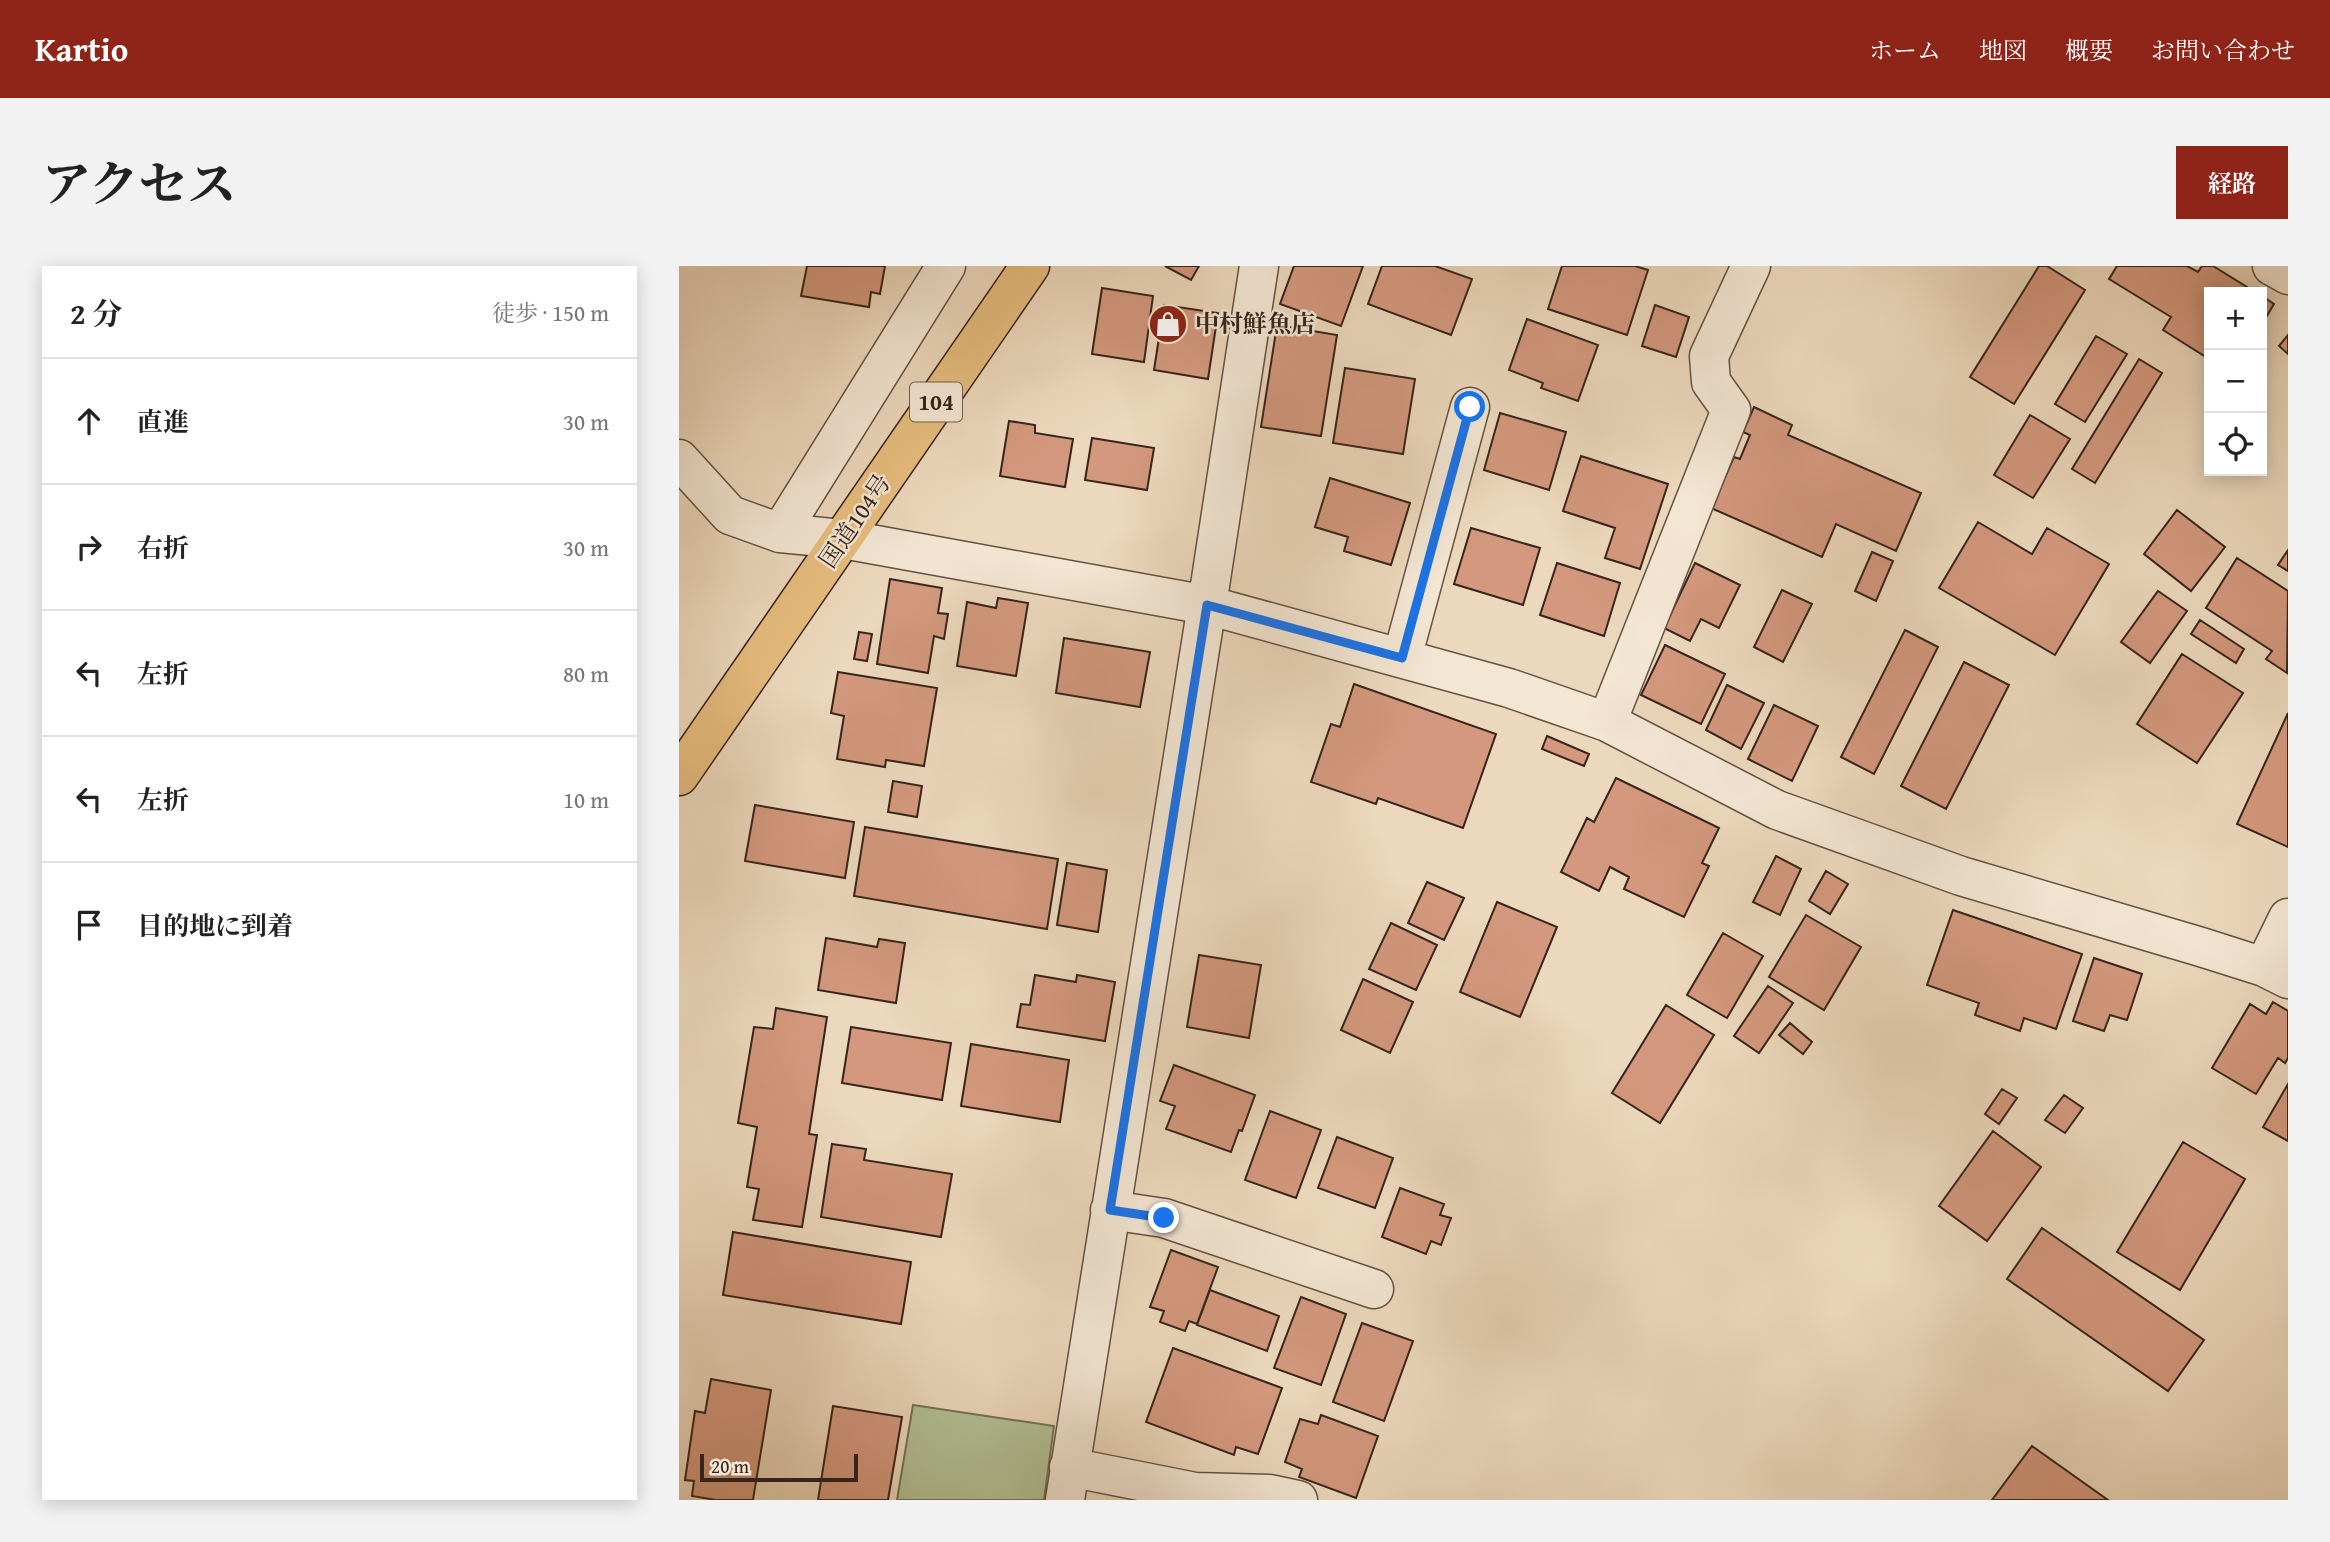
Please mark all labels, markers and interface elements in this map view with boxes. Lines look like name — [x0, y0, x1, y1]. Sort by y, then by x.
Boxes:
text: Kartio — [35, 25, 128, 73]
text: ホーム — [1869, 33, 1941, 68]
text: 地図 — [1979, 33, 2027, 68]
text: 概要 — [2065, 33, 2113, 68]
text: お問い合わせ — [2151, 33, 2295, 68]
button: 経路 — [2176, 146, 2288, 219]
text: アクセス — [42, 147, 237, 219]
map controls — [2204, 287, 2267, 476]
button: + — [2204, 287, 2267, 350]
text: 2 分 — [70, 291, 122, 335]
text: 徒歩 · 150 m — [492, 296, 609, 329]
shop icon: 中村鮮魚店 — [1147, 303, 1189, 345]
place label: 中村鮮魚店 — [1195, 306, 1315, 341]
button: − — [2204, 350, 2267, 413]
road number: 104 — [910, 382, 962, 421]
route start — [1454, 391, 1485, 422]
icon: ahead — [70, 402, 108, 440]
text: 直進 — [137, 402, 189, 441]
text: 30 m — [563, 405, 609, 438]
button: locate — [2204, 413, 2267, 476]
street label: 国道104号 — [810, 467, 899, 575]
icon: right — [70, 528, 108, 566]
text: 右折 — [137, 528, 189, 567]
text: 30 m — [563, 531, 609, 564]
icon: left — [70, 654, 108, 692]
text: 左折 — [137, 654, 189, 693]
text: 80 m — [563, 657, 609, 690]
icon: left — [70, 780, 108, 818]
text: 左折 — [137, 780, 189, 819]
text: 10 m — [563, 783, 609, 816]
icon: arrive — [70, 906, 108, 944]
text: 目的地に到着 — [137, 906, 293, 945]
route end — [1148, 1202, 1179, 1233]
scale bar — [700, 1451, 857, 1483]
text: 20 m — [711, 1452, 749, 1480]

